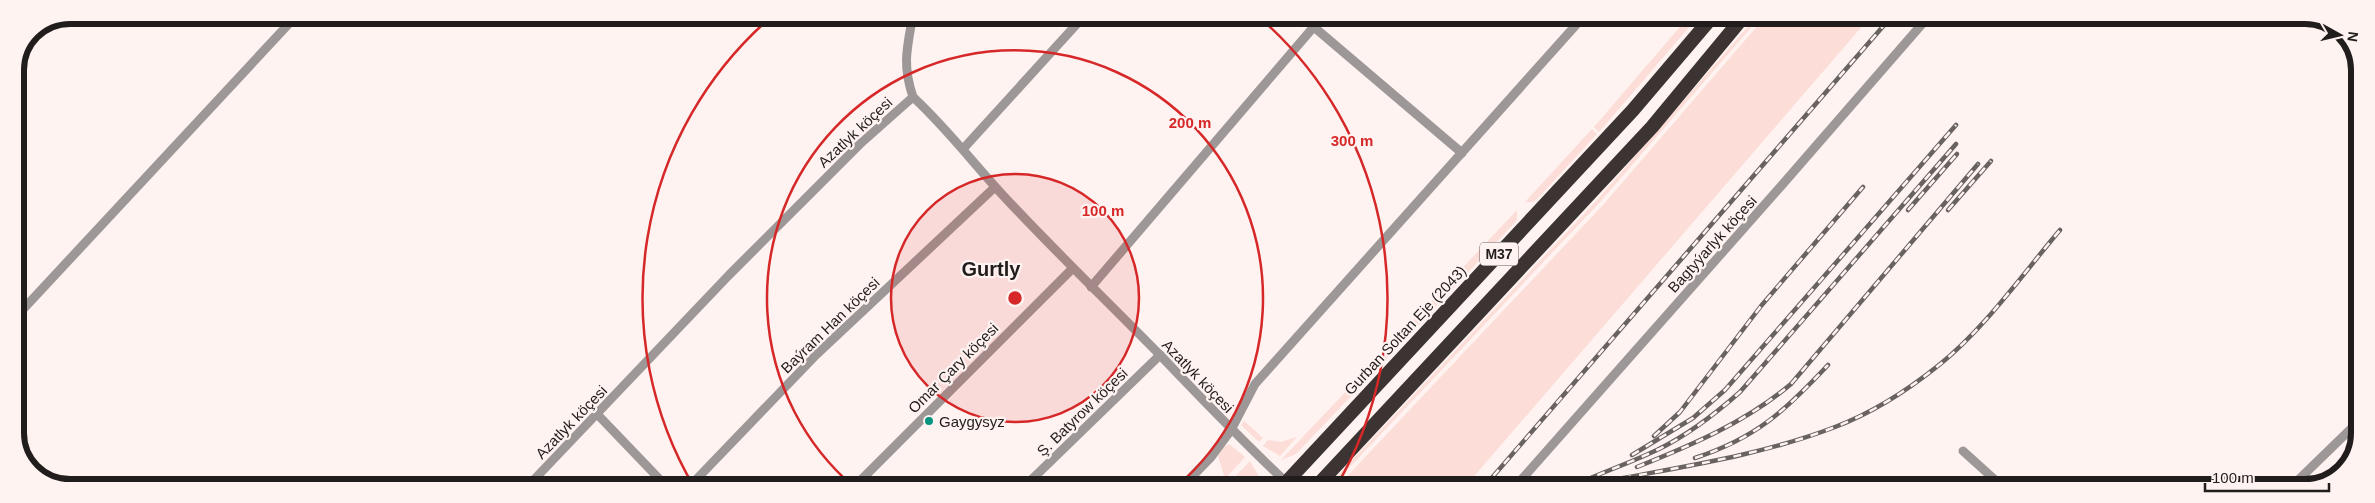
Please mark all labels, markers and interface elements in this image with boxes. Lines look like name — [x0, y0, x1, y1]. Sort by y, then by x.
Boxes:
north arrow — [2315, 10, 2365, 60]
text: N — [2344, 31, 2362, 43]
street label: Azatlyk köçesi — [814, 93, 896, 171]
text: 200 m — [1169, 114, 1211, 131]
text: 300 m — [1331, 132, 1373, 149]
street label: Bagtyýarlyk köçesi — [1664, 192, 1760, 296]
text: 100 m — [1082, 202, 1124, 219]
road number: M37 — [1480, 242, 1518, 266]
district label: Gurtly — [962, 258, 1021, 280]
street label: Gurban Soltan Eje (2043) — [1341, 262, 1469, 398]
street label: Baýram Han köçesi — [777, 274, 883, 376]
centre of rings — [1006, 289, 1024, 307]
street label: Omar Çary köçesi — [905, 320, 1001, 416]
street label: Azatlyk köçesi — [1159, 336, 1237, 416]
street label: Ş. Batyrow köçesi — [1033, 364, 1131, 460]
street label: Azatlyk köçesi — [532, 382, 610, 462]
place label: Gaygysyz — [939, 413, 1005, 430]
marker: Gaygysyz — [923, 415, 935, 427]
scale bar — [2205, 460, 2329, 492]
text: 100 m — [2212, 469, 2254, 486]

